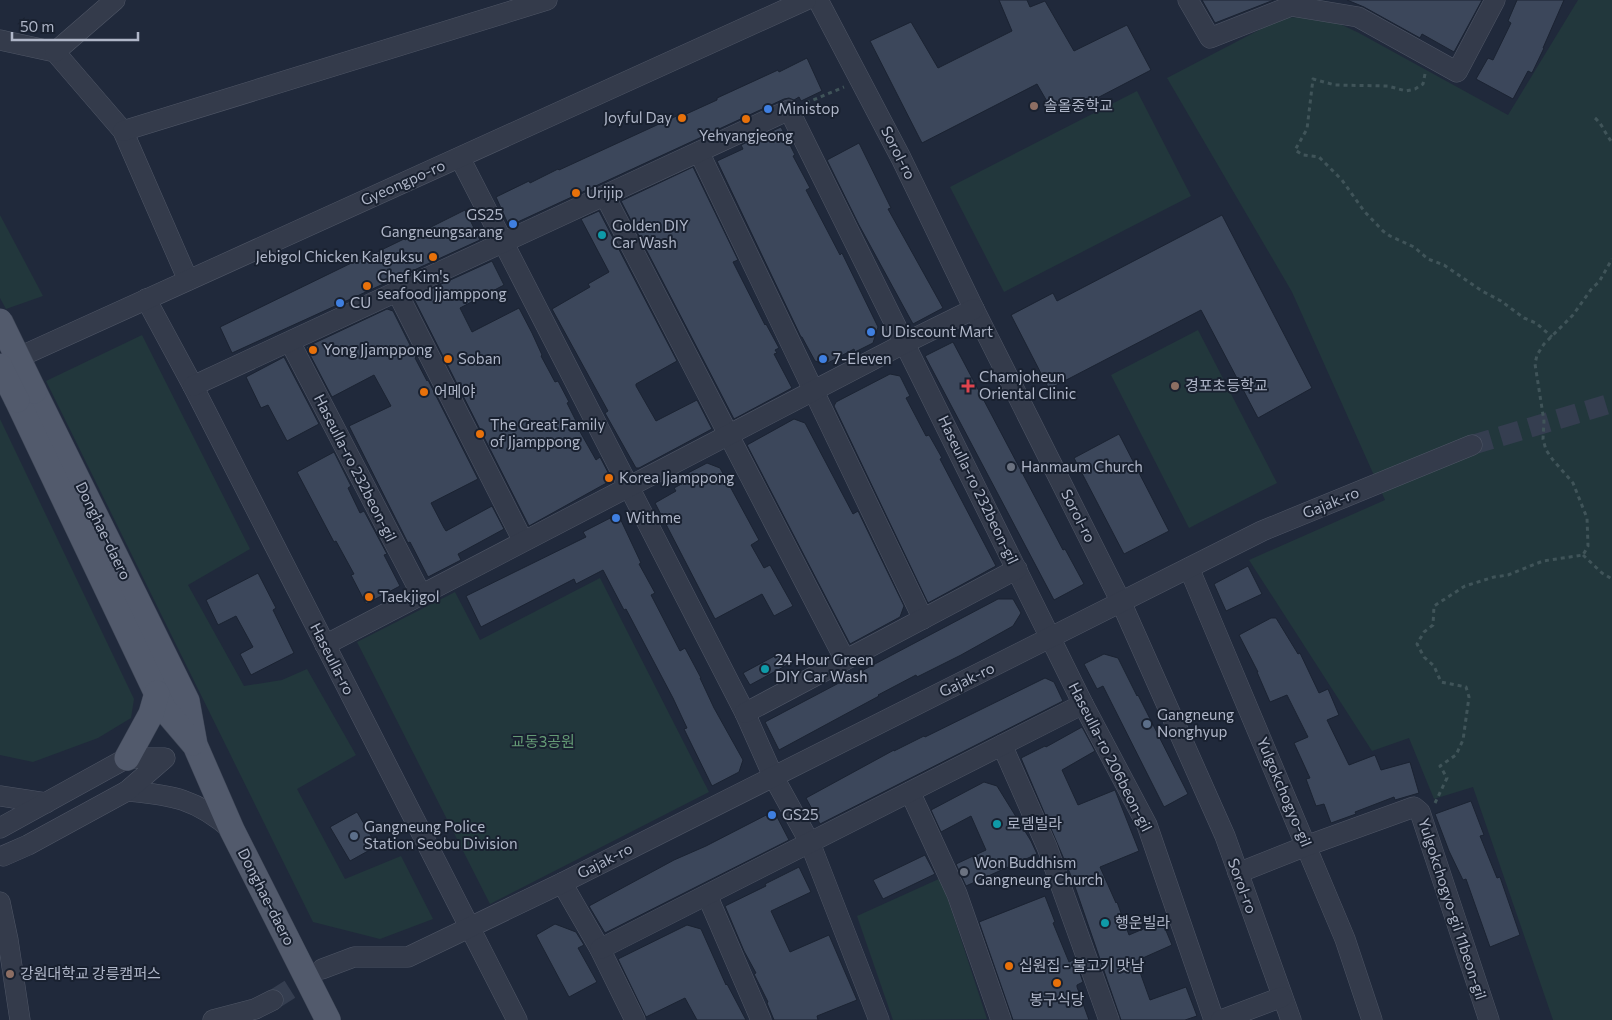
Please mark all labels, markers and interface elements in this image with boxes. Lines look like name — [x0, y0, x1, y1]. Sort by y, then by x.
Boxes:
scale bar — [12, 10, 139, 42]
text: 50 m — [20, 17, 54, 35]
place label: 솔올중학교 — [1044, 96, 1113, 114]
place label: Ministop — [778, 99, 839, 117]
marker: 솔올중학교 — [1028, 100, 1040, 112]
marker: Ministop — [762, 103, 774, 115]
place label: Joyful Day — [604, 108, 672, 126]
marker: Joyful Day — [676, 112, 688, 124]
marker: Yehyangjeong — [740, 113, 752, 125]
street label: Sorol-ro — [878, 123, 920, 182]
place label: Yehyangjeong — [699, 126, 793, 144]
street label: Gyeongpo-ro — [358, 155, 448, 209]
place label: Urijip — [586, 183, 623, 201]
marker: Urijip — [570, 187, 582, 199]
place label: GS25 Gangneungsarang — [381, 205, 503, 240]
place label: Golden DIY Car Wash — [612, 216, 689, 251]
marker: GS25 Gangneungsarang — [507, 218, 519, 230]
marker: Golden DIY Car Wash — [596, 229, 608, 241]
place label: Jebigol Chicken Kalguksu — [256, 247, 423, 265]
marker: Jebigol Chicken Kalguksu — [427, 251, 439, 263]
place label: Chef Kim's seafood jjamppong — [377, 267, 507, 302]
marker: Chef Kim's seafood jjamppong — [361, 280, 373, 292]
place label: CU — [350, 293, 371, 311]
marker: CU — [334, 297, 346, 309]
place label: U Discount Mart — [881, 322, 993, 340]
marker: U Discount Mart — [865, 326, 877, 338]
place label: Yong Jjamppong — [323, 340, 433, 358]
marker: Yong Jjamppong — [307, 344, 319, 356]
place label: Soban — [458, 349, 501, 367]
place label: 7-Eleven — [833, 349, 892, 367]
marker: Soban — [442, 353, 454, 365]
marker: 7-Eleven — [817, 353, 829, 365]
place label: Chamjoheun Oriental Clinic — [979, 367, 1076, 402]
place label: 경포초등학교 — [1185, 376, 1268, 394]
marker: Chamjoheun Oriental Clinic — [961, 379, 975, 393]
marker: 경포초등학교 — [1169, 380, 1181, 392]
place label: 어메야 — [434, 382, 476, 400]
marker: 어메야 — [418, 386, 430, 398]
street label: Haseulla-ro 232beon-gil — [311, 391, 401, 544]
street label: Haseulla-ro 232beon-gil — [935, 412, 1023, 567]
place label: The Great Family of Jjamppong — [490, 415, 605, 450]
marker: The Great Family of Jjamppong — [474, 428, 486, 440]
place label: Hanmaum Church — [1021, 457, 1143, 475]
marker: Hanmaum Church — [1005, 461, 1017, 473]
place label: Korea Jjamppong — [619, 468, 734, 486]
marker: Korea Jjamppong — [603, 472, 615, 484]
street label: Donghae-daero — [72, 479, 135, 582]
street label: Gajak-ro — [1300, 483, 1362, 522]
street label: Sorol-ro — [1058, 486, 1100, 545]
place label: Withme — [626, 508, 681, 526]
marker: Withme — [610, 512, 622, 524]
place label: Taekjigol — [379, 587, 440, 605]
marker: Taekjigol — [363, 591, 375, 603]
street label: Haseulla-ro — [307, 619, 359, 698]
place label: 24 Hour Green DIY Car Wash — [775, 650, 874, 685]
street label: Gajak-ro — [936, 658, 997, 700]
marker: 24 Hour Green DIY Car Wash — [759, 663, 771, 675]
street label: Haseulla-ro 206beon-gil — [1065, 679, 1156, 834]
place label: Gangneung Nonghyup — [1157, 705, 1234, 740]
marker: Gangneung Nonghyup — [1141, 718, 1153, 730]
park label: 교동3공원 — [511, 732, 575, 750]
street label: Yulgokchogyo-gil — [1254, 734, 1316, 849]
place label: GS25 — [782, 805, 819, 823]
marker: GS25 — [766, 809, 778, 821]
place label: 로뎀빌라 — [1007, 814, 1062, 832]
street label: Yulgokchogyo-gil 11beon-gil — [1415, 816, 1491, 1002]
place label: Gangneung Police Station Seobu Division — [364, 817, 518, 852]
marker: 로뎀빌라 — [991, 818, 1003, 830]
marker: Gangneung Police Station Seobu Division — [348, 830, 360, 842]
street label: Gajak-ro — [574, 839, 635, 882]
street label: Donghae-daero — [235, 845, 299, 948]
place label: Won Buddhism Gangneung Church — [974, 853, 1103, 888]
street label: Sorol-ro — [1225, 856, 1261, 916]
marker: Won Buddhism Gangneung Church — [958, 866, 970, 878]
place label: 행운빌라 — [1115, 913, 1170, 931]
marker: 행운빌라 — [1099, 917, 1111, 929]
place label: 십원집 - 불고기 맛남 — [1019, 956, 1145, 974]
marker: 십원집 - 불고기 맛남 — [1003, 960, 1015, 972]
place label: 강원대학교 강릉캠퍼스 — [20, 964, 161, 982]
marker: 강원대학교 강릉캠퍼스 — [4, 968, 16, 980]
marker: 봉구식당 — [1051, 977, 1063, 989]
place label: 봉구식당 — [1029, 990, 1085, 1008]

